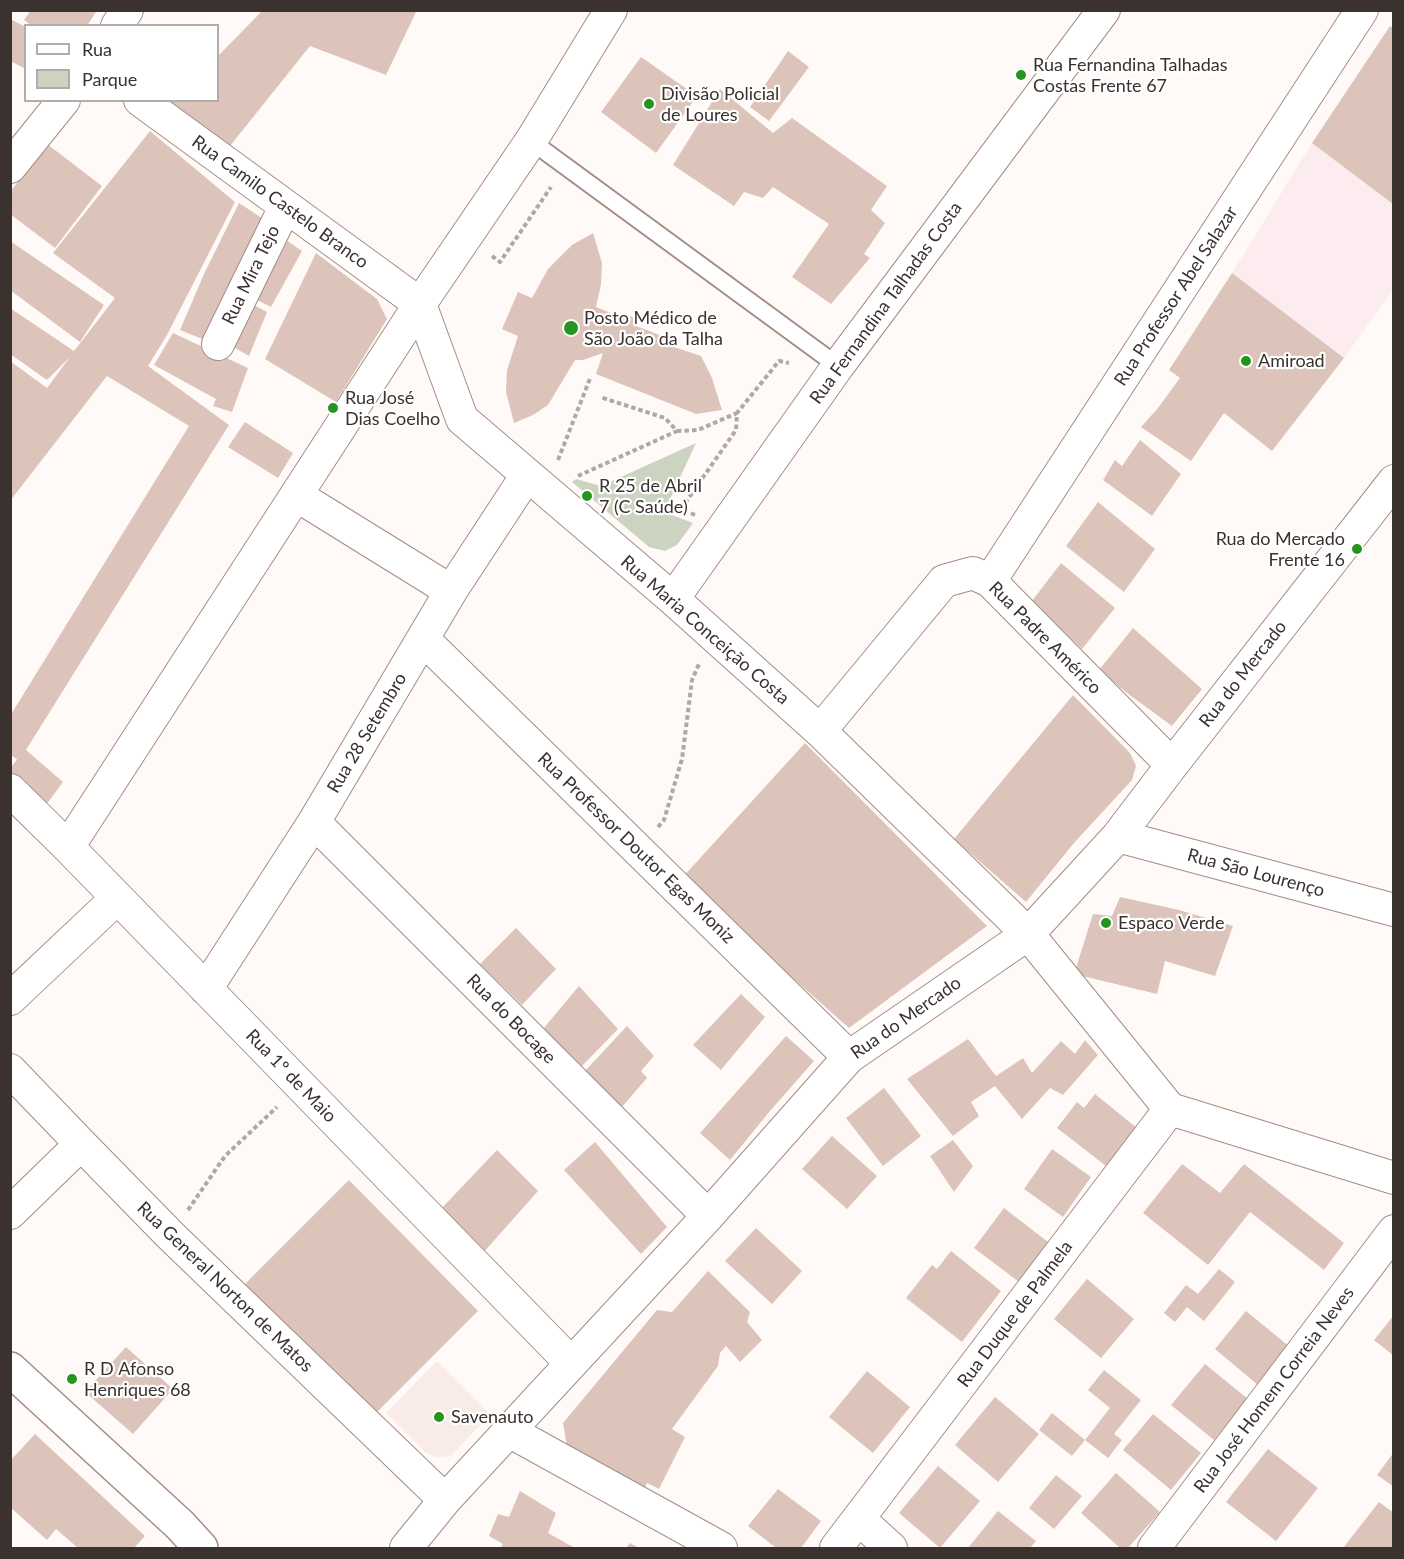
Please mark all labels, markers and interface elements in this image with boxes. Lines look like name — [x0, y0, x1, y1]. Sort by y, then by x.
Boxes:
legend — [24, 24, 219, 102]
text: Rua — [82, 38, 112, 60]
place label: Rua Fernandina Talhadas Costas Frente 67 — [1033, 54, 1228, 97]
text: Parque — [82, 68, 137, 90]
marker: Rua Fernandina Talhadas Costas Frente 67 — [1014, 68, 1028, 82]
place label: Divisão Policial de Loures — [661, 83, 779, 125]
marker: Divisão Policial de Loures — [642, 97, 656, 111]
street label: Rua Camilo Castelo Branco — [188, 131, 372, 273]
street label: Rua Fernandina Talhadas Costa — [805, 198, 967, 408]
street label: Rua Professor Abel Salazar — [1110, 202, 1242, 390]
street label: Rua Mira Tejo — [218, 222, 284, 328]
place label: Posto Médico de São João da Talha — [584, 307, 723, 350]
marker: Posto Médico de São João da Talha — [562, 319, 580, 337]
place label: Amiroad — [1258, 350, 1325, 372]
marker: Amiroad — [1239, 354, 1253, 368]
place label: Rua José Dias Coelho — [345, 387, 440, 430]
marker: Rua José Dias Coelho — [326, 401, 340, 415]
place label: R 25 de Abril 7 (C Saúde) — [599, 475, 702, 518]
marker: R 25 de Abril 7 (C Saúde) — [580, 489, 594, 503]
place label: Rua do Mercado Frente 16 — [1216, 528, 1345, 570]
marker: Rua do Mercado Frente 16 — [1350, 542, 1364, 556]
street label: Rua Maria Conceição Costa — [616, 551, 794, 709]
street label: Rua Padre Américo — [984, 577, 1106, 699]
street label: Rua do Mercado — [1195, 616, 1291, 732]
street label: Rua 28 Setembro — [323, 669, 411, 797]
street label: Rua Professor Doutor Egas Moniz — [533, 748, 739, 948]
street label: Rua São Lourenço — [1185, 844, 1327, 902]
place label: Espaco Verde — [1118, 912, 1224, 934]
marker: Espaco Verde — [1099, 916, 1113, 930]
street label: Rua do Bocage — [462, 970, 560, 1068]
street label: Rua do Mercado — [847, 972, 965, 1064]
street label: Rua 1º de Maio — [241, 1025, 341, 1127]
street label: Rua General Norton de Matos — [133, 1197, 317, 1377]
street label: Rua Duque de Palmela — [953, 1237, 1077, 1391]
street label: Rua José Homem Correia Neves — [1189, 1283, 1359, 1497]
place label: R D Afonso Henriques 68 — [84, 1358, 191, 1400]
marker: R D Afonso Henriques 68 — [65, 1372, 79, 1386]
place label: Savenauto — [451, 1406, 534, 1428]
marker: Savenauto — [432, 1410, 446, 1424]

